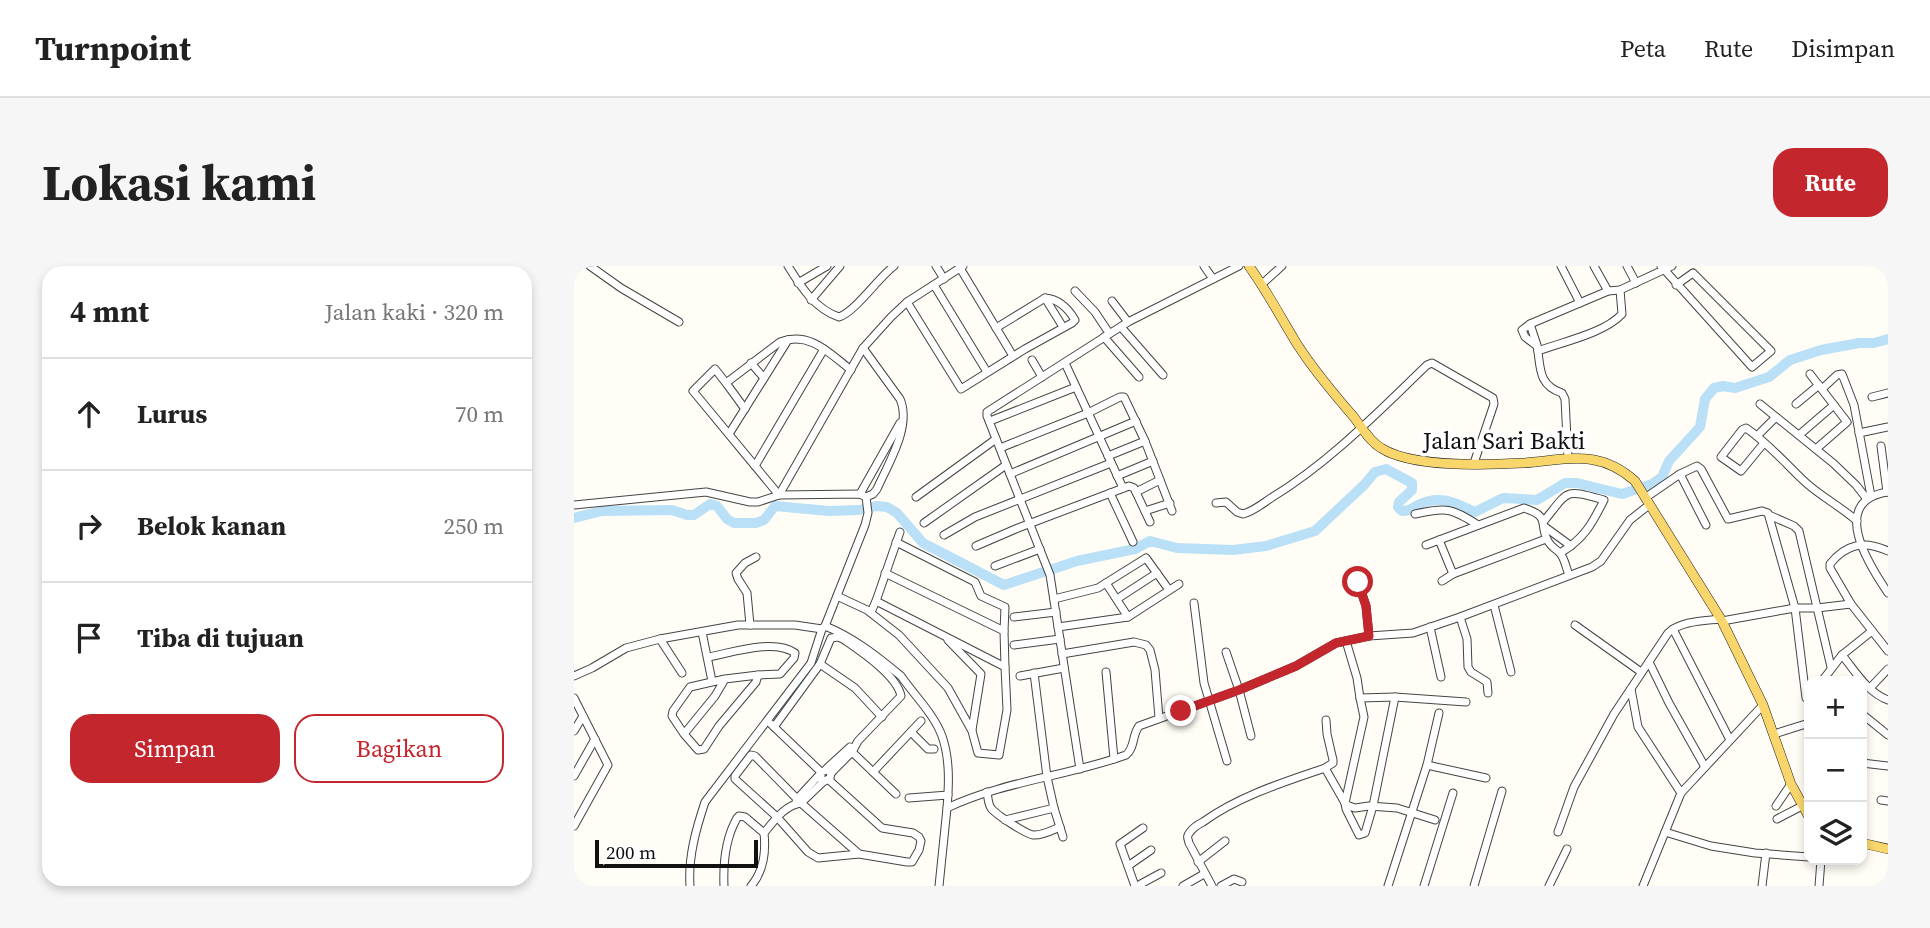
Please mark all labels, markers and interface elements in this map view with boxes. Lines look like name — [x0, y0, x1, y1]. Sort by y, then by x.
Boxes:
text: Turnpoint — [35, 26, 191, 71]
text: Peta — [1620, 32, 1666, 65]
text: Rute — [1704, 32, 1753, 65]
text: Disimpan — [1791, 32, 1895, 65]
button: Rute — [1773, 148, 1888, 217]
text: Lokasi kami — [42, 149, 316, 216]
text: 4 mnt — [70, 291, 149, 332]
text: Jalan kaki · 320 m — [325, 296, 504, 328]
icon: ahead — [70, 395, 108, 433]
text: Lurus — [137, 396, 207, 432]
text: 70 m — [455, 398, 504, 430]
street label: Jalan Sari Bakti — [1422, 424, 1585, 457]
icon: right — [70, 507, 108, 545]
text: Belok kanan — [137, 508, 286, 544]
text: 250 m — [443, 510, 504, 542]
route start — [1342, 566, 1373, 597]
icon: arrive — [70, 619, 108, 657]
text: Tiba di tujuan — [137, 620, 304, 656]
map controls — [1804, 676, 1867, 865]
button: + — [1804, 676, 1867, 739]
route end — [1165, 695, 1196, 726]
button: Simpan — [70, 714, 280, 783]
button: Bagikan — [294, 714, 504, 783]
button: − — [1804, 739, 1867, 802]
button: layers — [1804, 802, 1867, 865]
scale bar — [595, 837, 758, 869]
text: 200 m — [606, 839, 656, 865]

